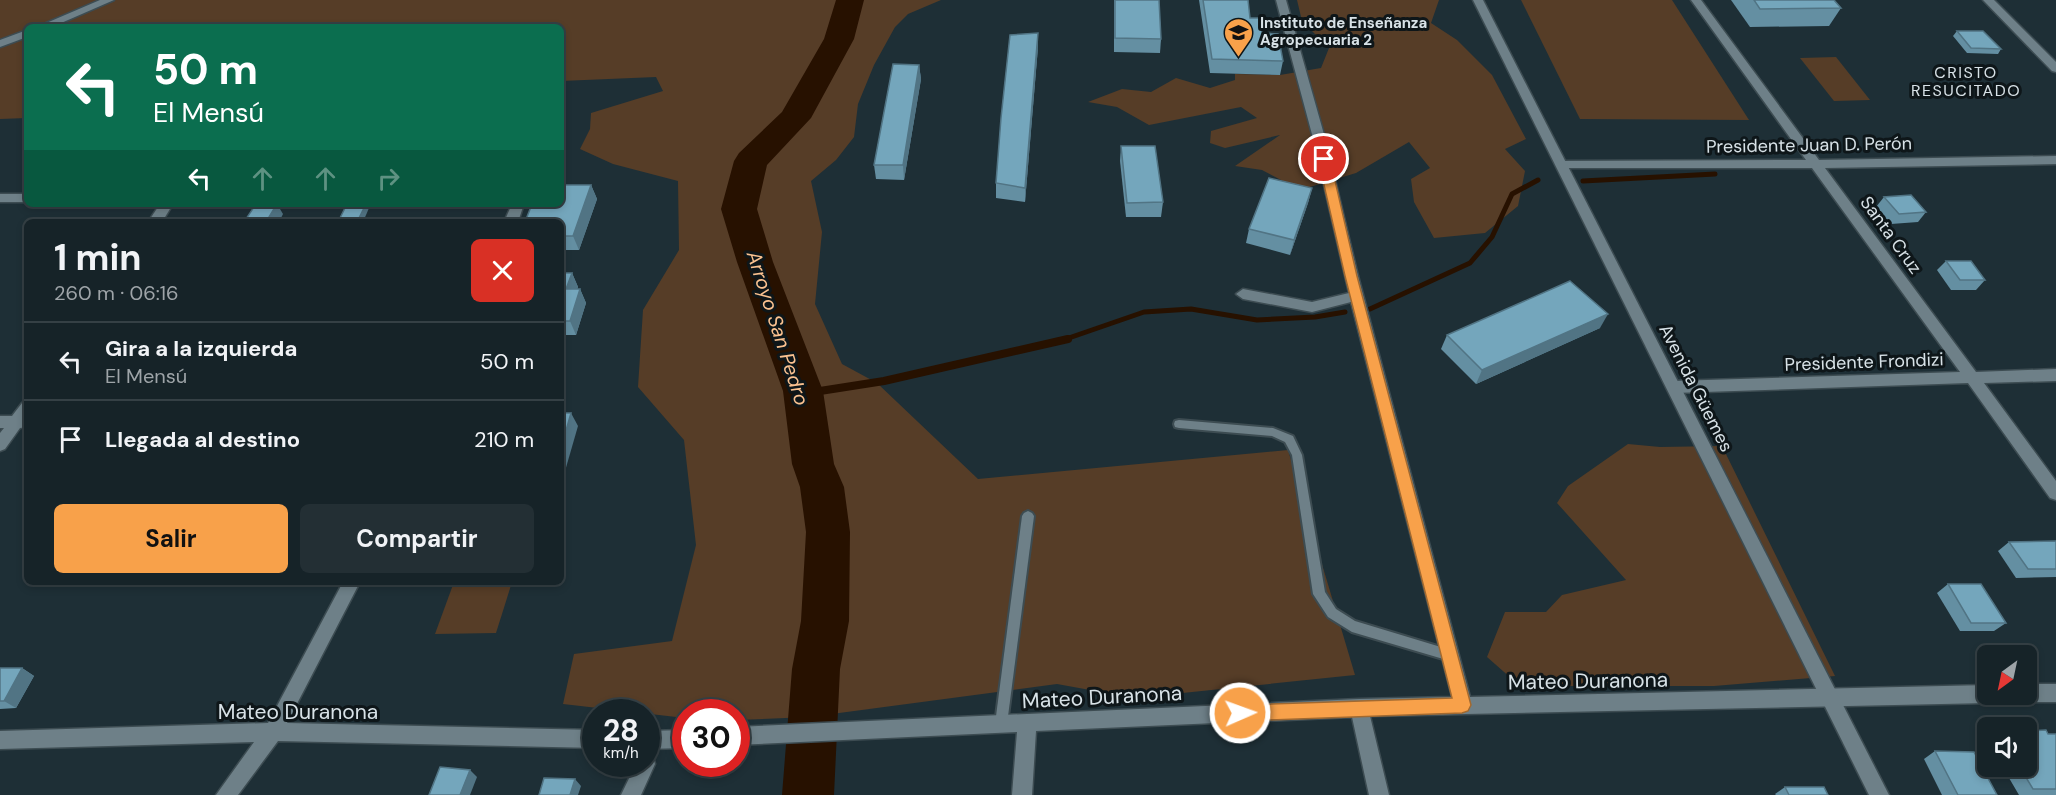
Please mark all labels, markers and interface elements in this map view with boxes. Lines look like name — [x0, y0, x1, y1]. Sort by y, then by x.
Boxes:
place label: Instituto de Enseñanza Agropecuaria 2 — [1260, 13, 1427, 50]
school or university icon: Instituto de Enseñanza Agropecuaria 2 — [1223, 16, 1255, 58]
text: 50 m — [153, 42, 258, 97]
icon: left — [54, 48, 132, 126]
district label: CRISTO RESUCITADO — [1911, 62, 2021, 101]
text: El Mensú — [153, 95, 264, 130]
street label: Presidente Juan D. Perón — [1706, 131, 1912, 159]
pin — [1298, 133, 1349, 184]
icon: arrive — [1307, 142, 1340, 175]
icon: left — [183, 162, 216, 195]
icon: ahead — [246, 162, 279, 195]
icon: ahead — [309, 162, 342, 195]
icon: right — [372, 162, 405, 195]
street label: Santa Cruz — [1855, 191, 1927, 279]
text: 1 min — [54, 234, 142, 281]
button: close — [471, 239, 534, 302]
water label: Arroyo San Pedro — [740, 246, 815, 409]
text: 260 m · 06:16 — [54, 280, 179, 306]
street label: Avenida Güemes — [1653, 320, 1739, 456]
text: Gira a la izquierda — [105, 334, 297, 363]
icon: left — [54, 345, 87, 378]
text: 50 m — [480, 347, 534, 376]
street label: Presidente Frondizi — [1784, 347, 1944, 377]
text: El Mensú — [105, 363, 187, 389]
icon: arrive — [54, 423, 87, 456]
text: Llegada al destino — [105, 425, 300, 454]
text: 210 m — [474, 425, 534, 454]
button: Salir — [54, 504, 288, 573]
button: Compartir — [300, 504, 534, 573]
north arrow — [1977, 645, 2037, 705]
map controls — [1977, 645, 2037, 777]
street label: Mateo Duranona — [1508, 666, 1668, 696]
street label: Mateo Duranona — [1021, 679, 1183, 715]
position arrow — [1208, 681, 1272, 745]
street label: Mateo Duranona — [218, 698, 378, 726]
speed limit sign: 30 — [672, 699, 750, 777]
text: 28 — [603, 711, 639, 750]
button: sound — [1977, 717, 2037, 777]
text: km/h — [603, 743, 639, 763]

